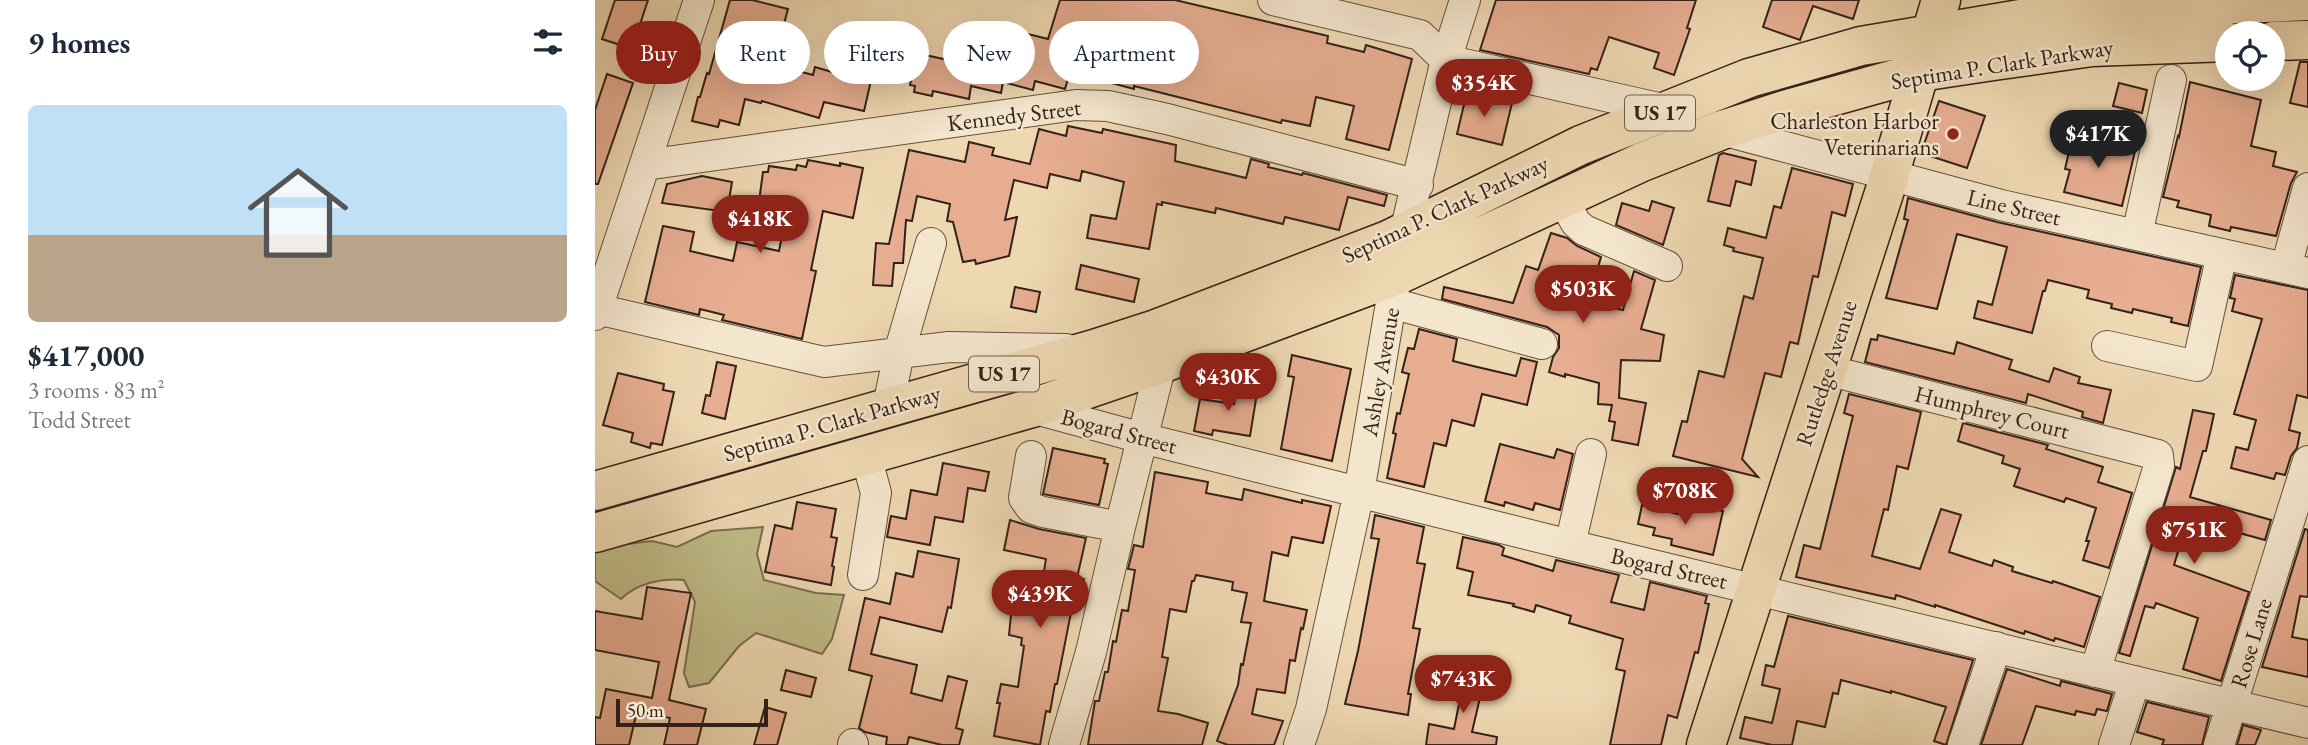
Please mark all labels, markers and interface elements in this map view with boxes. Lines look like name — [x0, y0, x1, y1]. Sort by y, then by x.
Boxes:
chip: Buy — [616, 21, 701, 84]
chip: Rent — [715, 21, 810, 84]
chip: Filters — [824, 21, 929, 84]
chip: New — [943, 21, 1035, 84]
chip: Apartment — [1049, 21, 1199, 84]
map controls — [2215, 21, 2285, 91]
button: locate — [2215, 21, 2285, 91]
text: 9 homes — [28, 23, 130, 62]
icon: filters — [529, 23, 567, 61]
street label: Septima P. Clark Parkway — [1889, 31, 2116, 96]
pin: $354K — [1435, 60, 1533, 119]
text: $354K — [1452, 67, 1516, 97]
street label: Kennedy Street — [945, 92, 1083, 138]
road number: US 17 — [1625, 96, 1695, 130]
place label: Charleston Harbor Veterinarians — [1770, 106, 1939, 162]
pin: $417K — [2049, 110, 2147, 170]
text: $417K — [2066, 118, 2130, 148]
marker: Charleston Harbor Veterinarians — [1945, 126, 1961, 142]
street label: Septima P. Clark Parkway — [1337, 148, 1554, 270]
icon: home — [235, 150, 361, 276]
street label: Line Street — [1964, 182, 2065, 233]
pin: $418K — [711, 196, 809, 255]
text: $418K — [728, 203, 792, 233]
pin: $503K — [1534, 266, 1632, 325]
text: $503K — [1551, 273, 1615, 303]
street label: Rutledge Avenue — [1788, 296, 1864, 450]
street label: Ashley Avenue — [1354, 305, 1406, 440]
text: $417,000 — [28, 336, 144, 375]
pin: $430K — [1179, 354, 1277, 413]
road number: US 17 — [969, 356, 1039, 392]
text: $430K — [1196, 361, 1260, 391]
text: 3 rooms · 83 m² — [28, 375, 165, 405]
street label: Septima P. Clark Parkway — [720, 377, 945, 468]
street label: Humphrey Court — [1912, 378, 2073, 446]
street label: Bogard Street — [1058, 401, 1181, 461]
text: Todd Street — [28, 405, 131, 435]
pin: $708K — [1636, 468, 1734, 527]
text: $708K — [1653, 475, 1717, 505]
pin: $751K — [2145, 506, 2243, 566]
text: $751K — [2162, 514, 2226, 544]
street label: Bogard Street — [1608, 540, 1731, 596]
pin: $439K — [991, 570, 1089, 630]
text: $439K — [1008, 578, 1072, 608]
street label: Rose Lane — [2223, 594, 2279, 692]
pin: $743K — [1414, 656, 1512, 715]
text: $743K — [1431, 663, 1495, 693]
scale bar — [616, 696, 768, 728]
text: 50 m — [627, 698, 664, 723]

